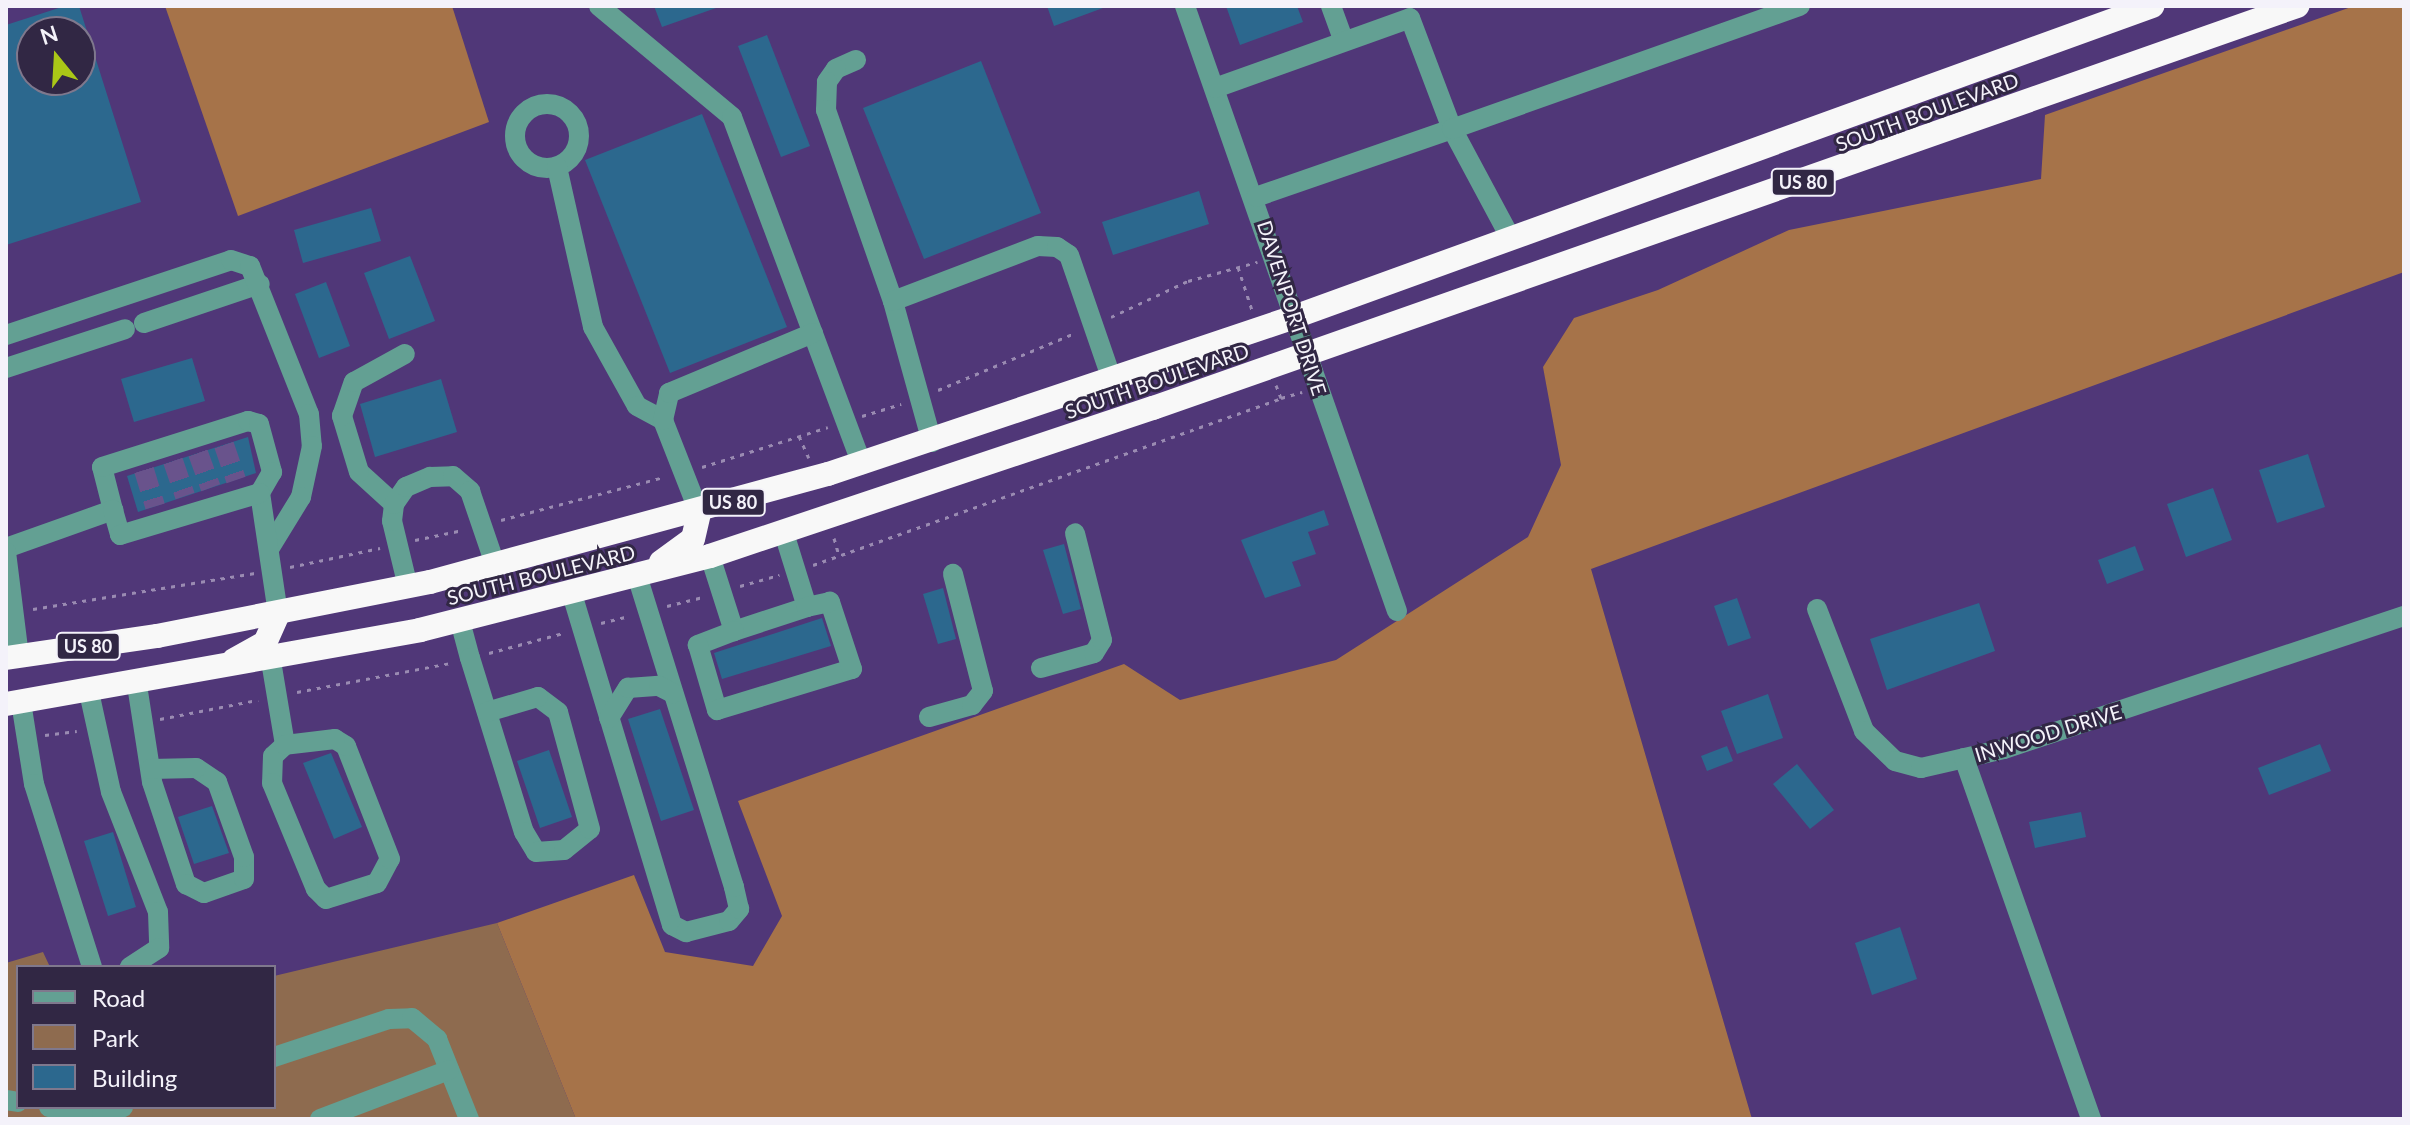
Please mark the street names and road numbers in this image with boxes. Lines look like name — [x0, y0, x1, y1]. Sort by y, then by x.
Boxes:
street label: SOUTH BOULEVARD — [1832, 68, 2022, 156]
road number: US 80 — [1769, 168, 1837, 196]
street label: DAVENPORT DRIVE — [1252, 217, 1332, 399]
street label: SOUTH BOULEVARD — [1062, 338, 1252, 424]
road number: US 80 — [699, 488, 767, 516]
street label: SOUTH BOULEVARD — [444, 540, 638, 610]
road number: US 80 — [54, 632, 122, 660]
street label: INWOOD DRIVE — [1972, 699, 2124, 767]

